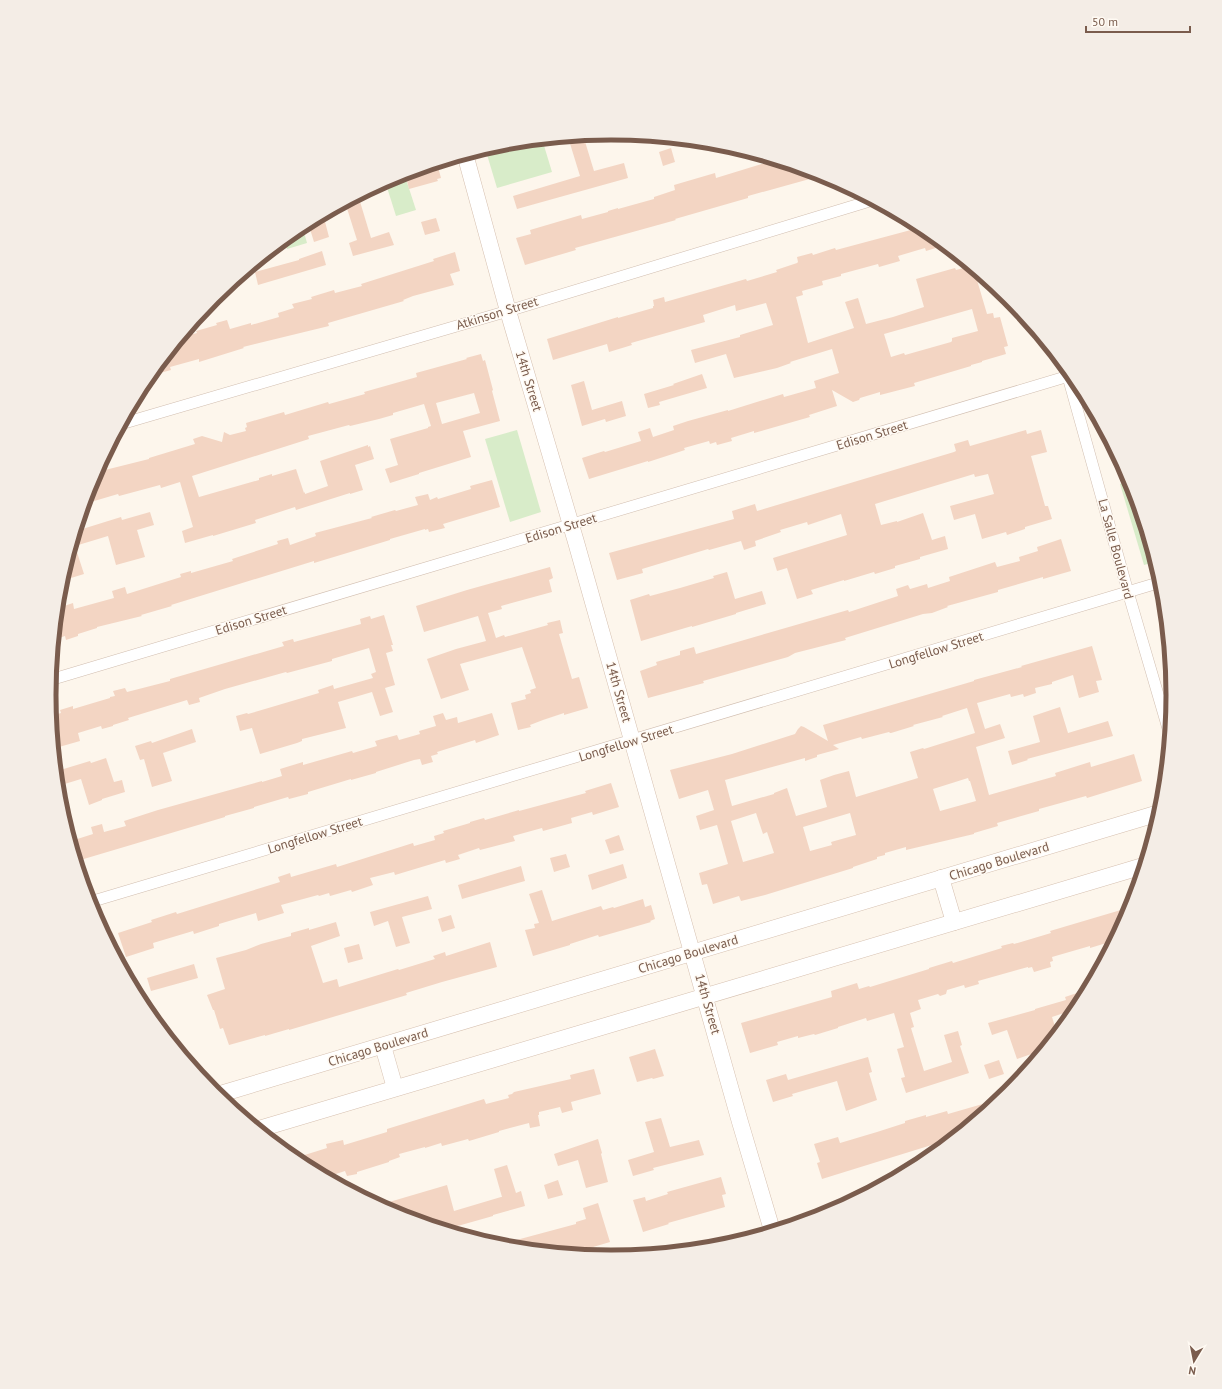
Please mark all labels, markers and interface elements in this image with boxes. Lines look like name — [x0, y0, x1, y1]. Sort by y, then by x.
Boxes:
scale bar — [1086, 8, 1190, 34]
text: 50 m — [1092, 14, 1118, 29]
street label: Atkinson Street — [454, 292, 541, 334]
street label: 14th Street — [512, 349, 546, 414]
street label: Edison Street — [834, 416, 910, 454]
street label: La Salle Boulevard — [1094, 497, 1138, 601]
street label: Edison Street — [523, 509, 599, 547]
street label: Edison Street — [213, 601, 289, 639]
street label: Longfellow Street — [887, 627, 986, 672]
street label: 14th Street — [602, 660, 636, 725]
street label: Longfellow Street — [577, 720, 676, 765]
street label: Longfellow Street — [266, 812, 365, 857]
street label: Chicago Boulevard — [947, 838, 1051, 884]
street label: Chicago Boulevard — [636, 931, 740, 977]
street label: 14th Street — [691, 972, 725, 1037]
street label: Chicago Boulevard — [326, 1024, 430, 1070]
north arrow — [1174, 1341, 1214, 1381]
text: N — [1187, 1363, 1197, 1378]

